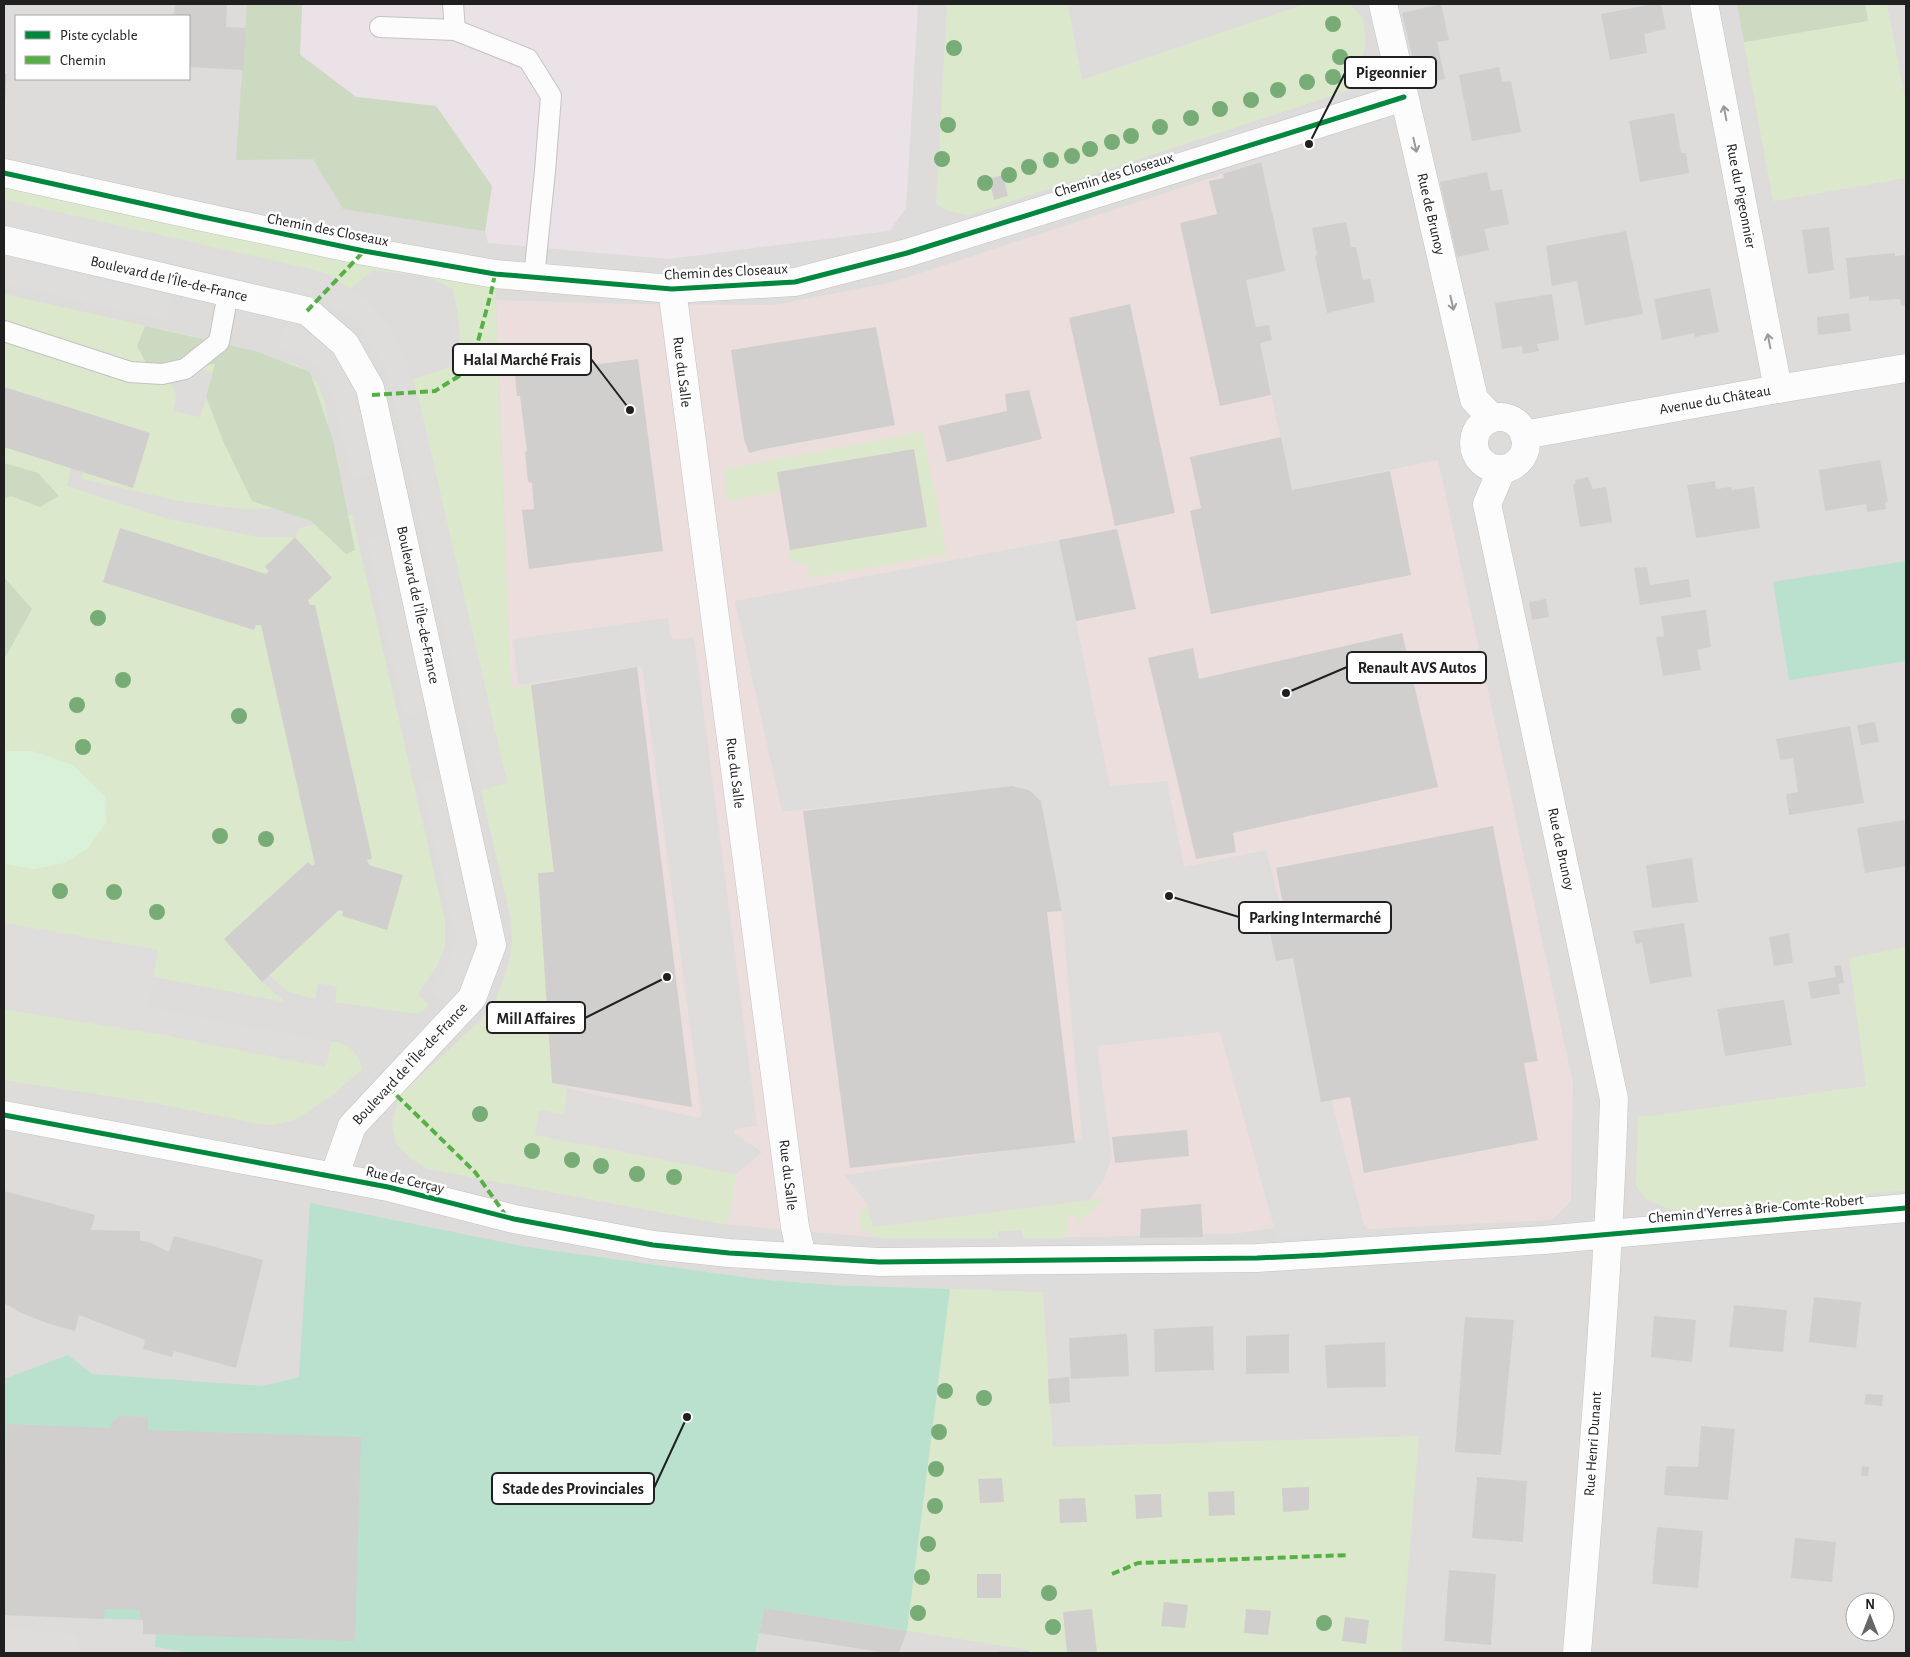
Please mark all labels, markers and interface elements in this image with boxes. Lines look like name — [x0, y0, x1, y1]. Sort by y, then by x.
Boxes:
legend — [15, 15, 190, 80]
text: Piste cyclable — [60, 28, 138, 43]
text: Chemin — [60, 53, 106, 68]
callout: Pigeonnier — [1345, 57, 1436, 88]
text: Pigeonnier — [1356, 65, 1427, 81]
one-way arrow — [1719, 105, 1729, 121]
one-way arrow — [1411, 136, 1420, 152]
street label: Rue du Pigeonnier — [1723, 142, 1759, 250]
street label: Chemin des Closeaux — [1053, 150, 1176, 200]
street label: Rue de Brunoy — [1414, 172, 1448, 257]
street label: Chemin des Closeaux — [266, 211, 391, 249]
street label: Boulevard de l'Île-de-France — [89, 253, 249, 304]
street label: Chemin des Closeaux — [664, 261, 789, 283]
one-way arrow — [1448, 295, 1457, 311]
one-way arrow — [1763, 334, 1773, 350]
street label: Rue du Salle — [670, 336, 694, 408]
callout: Halal Marché Frais — [453, 344, 591, 375]
text: Halal Marché Frais — [463, 352, 581, 368]
street label: Avenue du Château — [1658, 383, 1772, 417]
street label: Boulevard de l'Île-de-France — [394, 525, 443, 685]
callout: Renault AVS Autos — [1347, 652, 1486, 683]
text: Renault AVS Autos — [1358, 660, 1476, 676]
street label: Rue du Salle — [723, 737, 747, 809]
street label: Rue de Brunoy — [1545, 806, 1577, 892]
callout: Parking Intermarché — [1239, 902, 1391, 933]
text: Parking Intermarché — [1249, 910, 1382, 926]
street label: Boulevard de l'Île-de-France — [349, 999, 470, 1128]
callout: Mill Affaires — [487, 1002, 585, 1033]
text: Mill Affaires — [497, 1011, 575, 1027]
street label: Rue du Salle — [776, 1139, 800, 1211]
street label: Rue de Cerçay — [364, 1164, 446, 1196]
street label: Chemin d'Yerres à Brie-Comte-Robert — [1648, 1192, 1865, 1226]
street label: Rue Henri Dunant — [1582, 1391, 1604, 1497]
callout: Stade des Provinciales — [492, 1473, 654, 1504]
text: Stade des Provinciales — [502, 1481, 644, 1497]
north arrow — [1845, 1592, 1895, 1642]
text: N — [1865, 1598, 1875, 1612]

